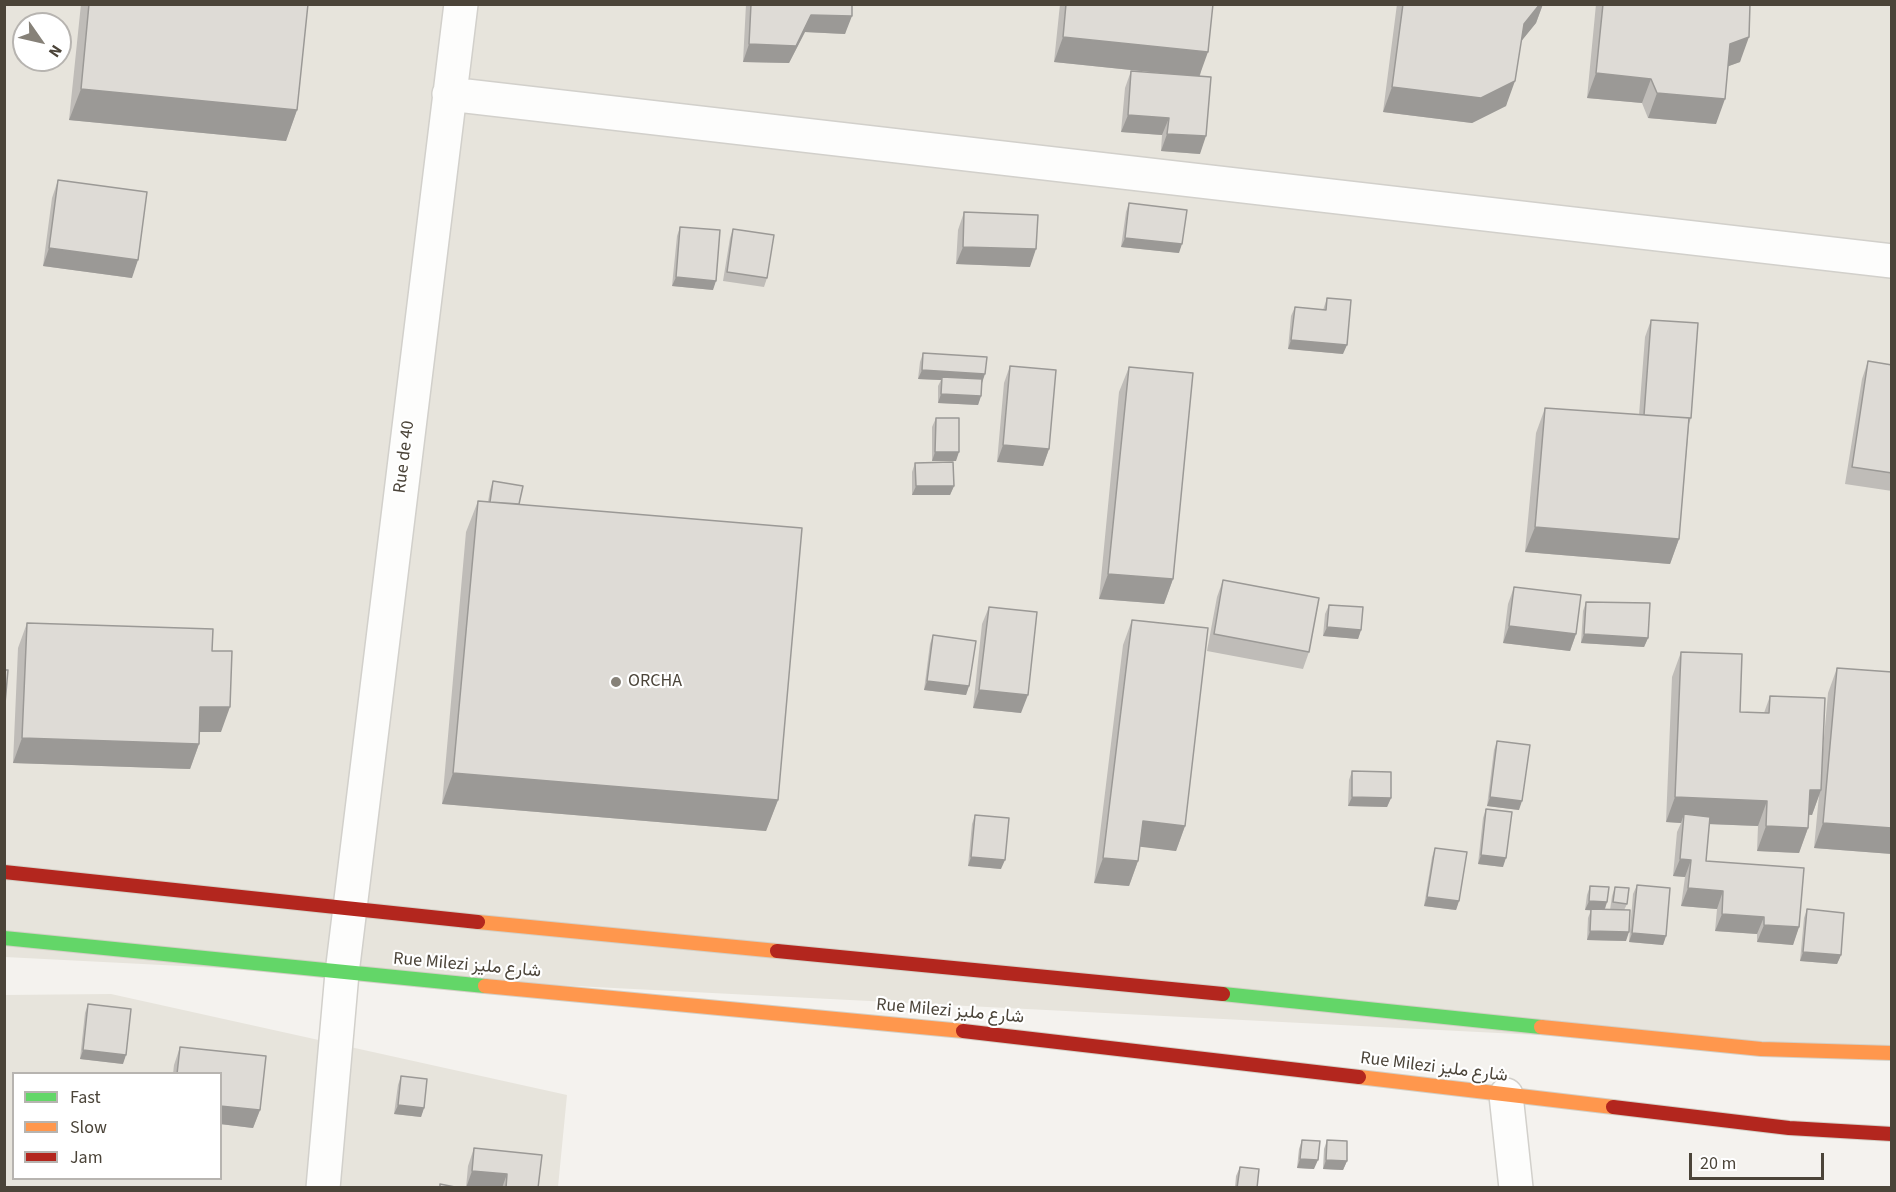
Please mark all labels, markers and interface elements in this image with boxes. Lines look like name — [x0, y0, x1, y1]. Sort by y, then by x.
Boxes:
north arrow — [12, 12, 72, 72]
text: N — [43, 40, 67, 62]
street label: Rue de 40 — [390, 419, 420, 495]
place label: ORCHA — [628, 671, 682, 693]
marker: ORCHA — [609, 675, 623, 689]
street label: Rue Milezi شارع مليز — [392, 949, 542, 983]
street label: Rue Milezi شارع مليز — [875, 995, 1025, 1029]
street label: Rue Milezi شارع مليز — [1359, 1048, 1509, 1088]
legend — [12, 1072, 222, 1180]
text: Fast — [70, 1085, 101, 1110]
text: Slow — [70, 1115, 107, 1140]
scale bar — [1692, 1141, 1827, 1179]
text: Jam — [70, 1145, 103, 1170]
text: 20 m — [1700, 1151, 1736, 1176]

